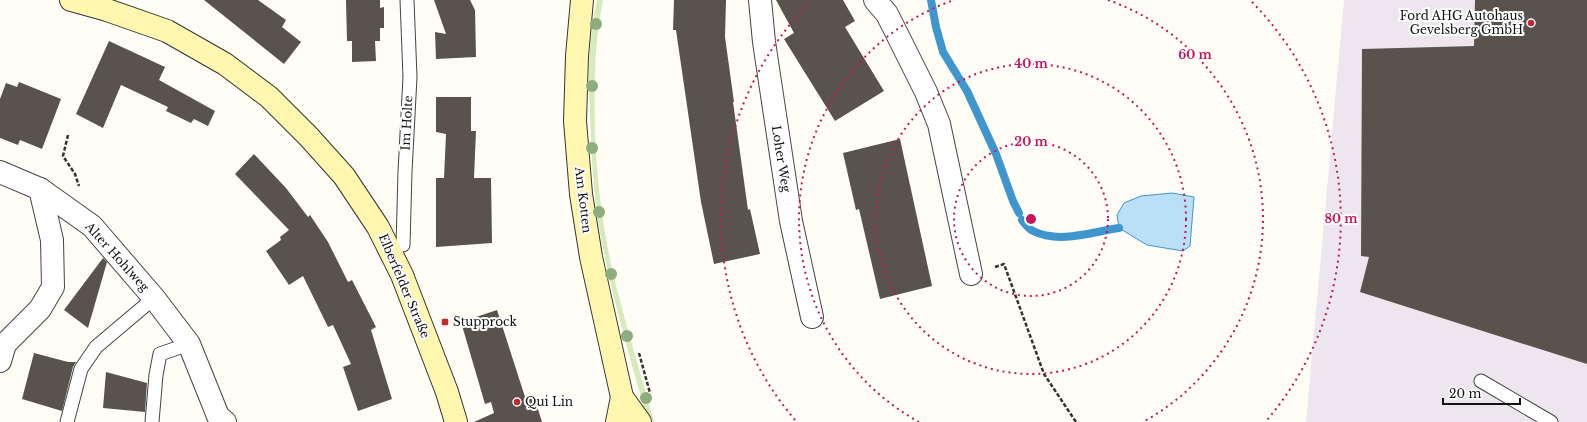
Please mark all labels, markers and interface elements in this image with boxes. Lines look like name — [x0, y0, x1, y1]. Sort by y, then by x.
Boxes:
place label: Ford AHG Autohaus Gevelsberg GmbH — [1400, 8, 1523, 37]
marker: Ford AHG Autohaus Gevelsberg GmbH — [1526, 18, 1536, 28]
text: 60 m — [1178, 47, 1213, 62]
text: 40 m — [1014, 56, 1048, 71]
street label: Im Holte — [398, 95, 415, 151]
street label: Loher Weg — [769, 124, 794, 194]
text: 20 m — [1014, 134, 1048, 149]
street label: Am Kotten — [572, 165, 595, 234]
text: 80 m — [1324, 211, 1358, 226]
centre of rings — [1024, 212, 1038, 226]
street label: Alter Hohlweg — [82, 218, 153, 295]
street label: Elberfelder Straße — [376, 231, 433, 340]
place label: Stupprock — [453, 314, 517, 329]
marker: Stupprock — [440, 317, 450, 327]
scale bar — [1443, 380, 1520, 406]
text: 20 m — [1449, 386, 1481, 401]
place label: Qui Lin — [525, 394, 573, 409]
marker: Qui Lin — [512, 397, 522, 407]

